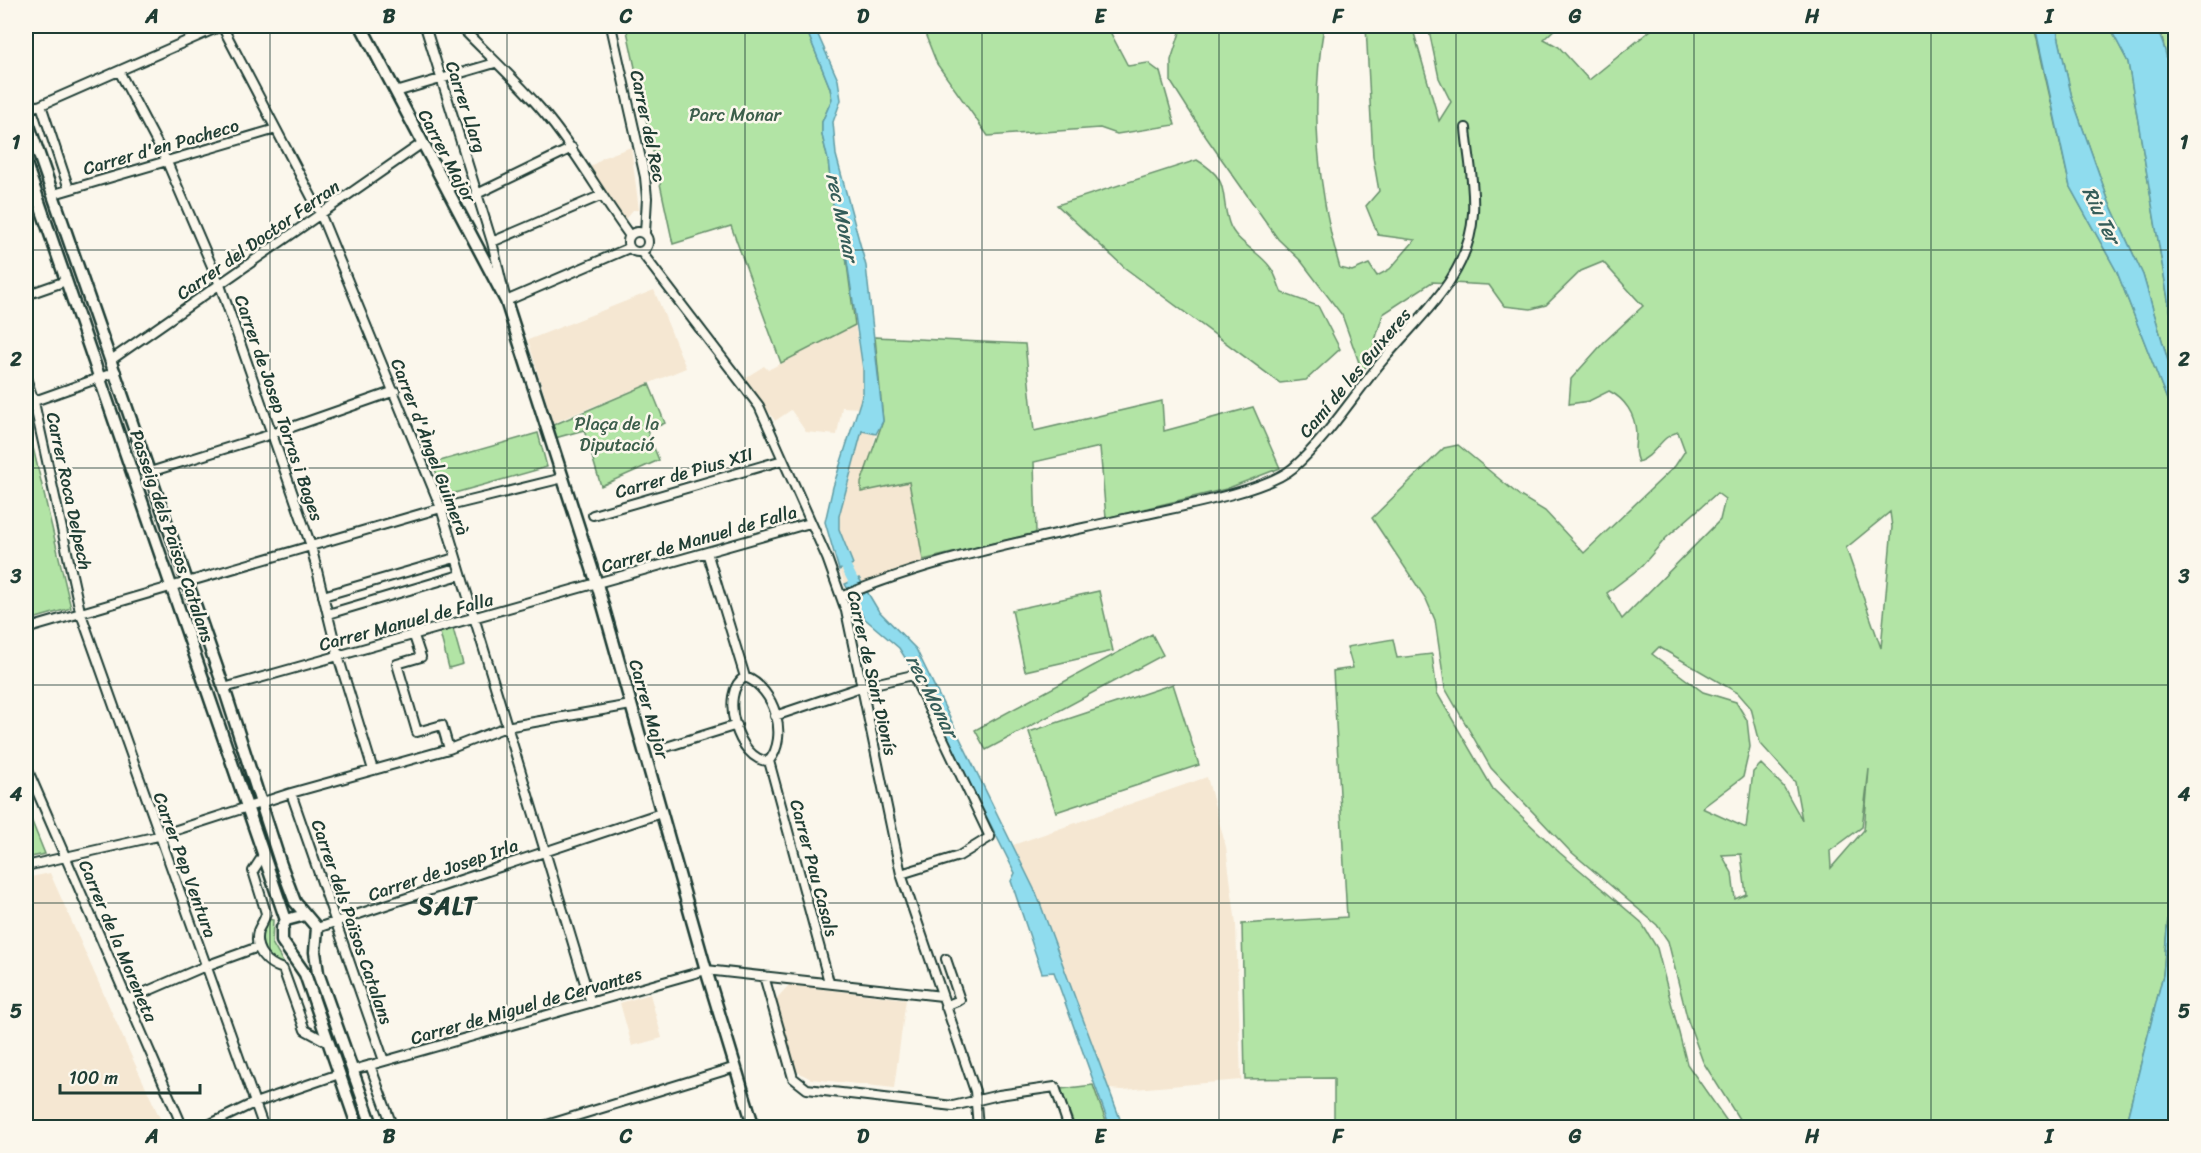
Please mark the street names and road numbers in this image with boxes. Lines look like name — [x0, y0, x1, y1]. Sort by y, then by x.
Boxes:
street label: Carrer Llarg — [436, 57, 496, 157]
street label: Carrer del Rec — [621, 67, 675, 185]
street label: Carrer Major — [409, 103, 486, 210]
street label: Carrer d'en Pacheco — [79, 109, 243, 185]
street label: Carrer del Doctor Ferran — [169, 171, 347, 309]
street label: Carrer de Josep Torras i Bages — [225, 290, 333, 526]
street label: Camí de les Guixeres — [1291, 300, 1420, 446]
street label: Carrer d'Àngel Guimerà — [381, 354, 479, 540]
street label: Carrer Roca Delpech — [37, 409, 101, 573]
street label: Passeig dels Països Catalans — [121, 425, 224, 647]
street label: Carrer de Pius XII — [611, 438, 757, 508]
street label: Carrer de Manuel de Falla — [597, 496, 801, 582]
street label: Carrer Manuel de Falla — [315, 583, 498, 661]
street label: Carrer de Sant Dionís — [837, 587, 907, 760]
street label: Carrer Major — [620, 655, 679, 764]
street label: Carrer Pep Ventura — [144, 788, 226, 942]
street label: Carrer Pau Casals — [780, 796, 848, 941]
street label: Carrer dels Països Catalans — [302, 815, 402, 1029]
street label: Carrer de Josep Irla — [363, 829, 523, 911]
street label: Carrer de la Moreneta — [69, 855, 167, 1028]
street label: Carrer de Miguel de Cervantes — [407, 958, 646, 1054]

